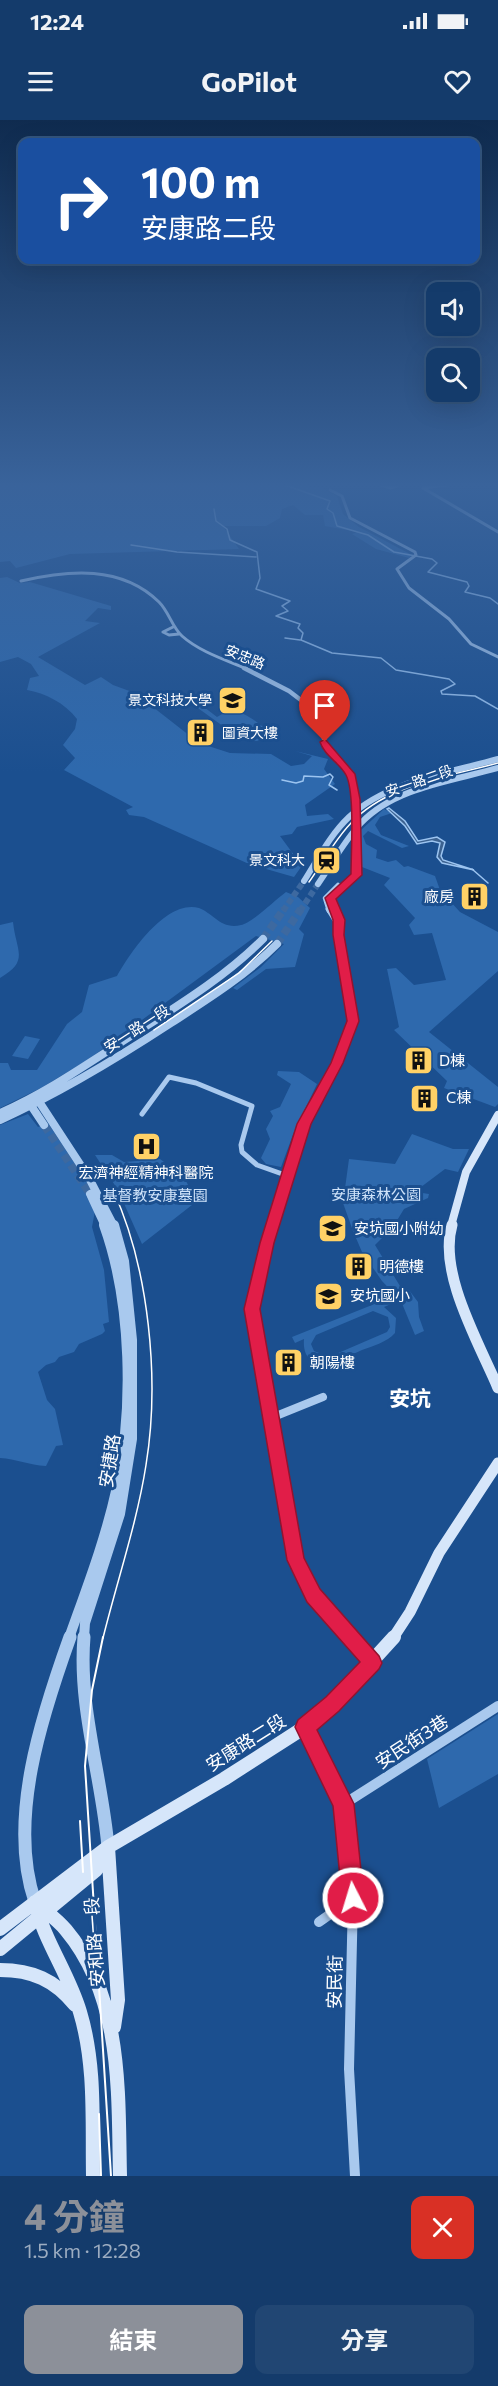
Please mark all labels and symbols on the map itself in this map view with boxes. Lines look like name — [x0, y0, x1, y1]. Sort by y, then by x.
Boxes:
street label: 安忠路 — [223, 641, 268, 672]
pin — [299, 680, 350, 742]
school or university icon: 景文科技大學 — [217, 684, 249, 716]
place label: 景文科技大學 — [128, 691, 212, 708]
building icon: 圖資大樓 — [185, 717, 217, 749]
place label: 圖資大樓 — [222, 724, 278, 741]
street label: 安一路二段 — [383, 761, 455, 800]
station icon: 景文科大 — [310, 844, 342, 876]
place label: 景文科大 — [249, 851, 305, 868]
building icon: 廠房 — [459, 881, 491, 913]
place label: 廠房 — [424, 887, 454, 905]
street label: 安一路一段 — [100, 1000, 173, 1056]
building icon: D棟 — [402, 1045, 434, 1077]
place label: D棟 — [439, 1051, 465, 1069]
building icon: C棟 — [409, 1082, 441, 1114]
place label: C棟 — [446, 1088, 471, 1106]
hospital icon: 宏濟神經精神科醫院 — [130, 1130, 162, 1162]
place label: 宏濟神經精神科醫院 — [78, 1163, 214, 1181]
park label: 安康森林公園 — [331, 1185, 421, 1203]
park label: 基督教安康墓園 — [102, 1186, 208, 1204]
school or university icon: 安坑國小附幼 — [317, 1213, 349, 1245]
place label: 安坑國小附幼 — [354, 1219, 444, 1237]
building icon: 明德樓 — [342, 1251, 374, 1283]
place label: 明德樓 — [379, 1257, 424, 1275]
school or university icon: 安坑國小 — [313, 1280, 345, 1312]
place label: 安坑國小 — [350, 1286, 410, 1304]
building icon: 朝陽樓 — [273, 1347, 305, 1379]
place label: 朝陽樓 — [310, 1353, 355, 1371]
district label: 安坑 — [389, 1385, 431, 1410]
street label: 安捷路 — [94, 1432, 124, 1489]
street label: 安康路二段 — [201, 1709, 289, 1775]
street label: 安民街3巷 — [371, 1710, 452, 1773]
position arrow — [321, 1866, 385, 1930]
street label: 安和路一段 — [80, 1896, 108, 1988]
street label: 安民街 — [323, 1955, 345, 2009]

